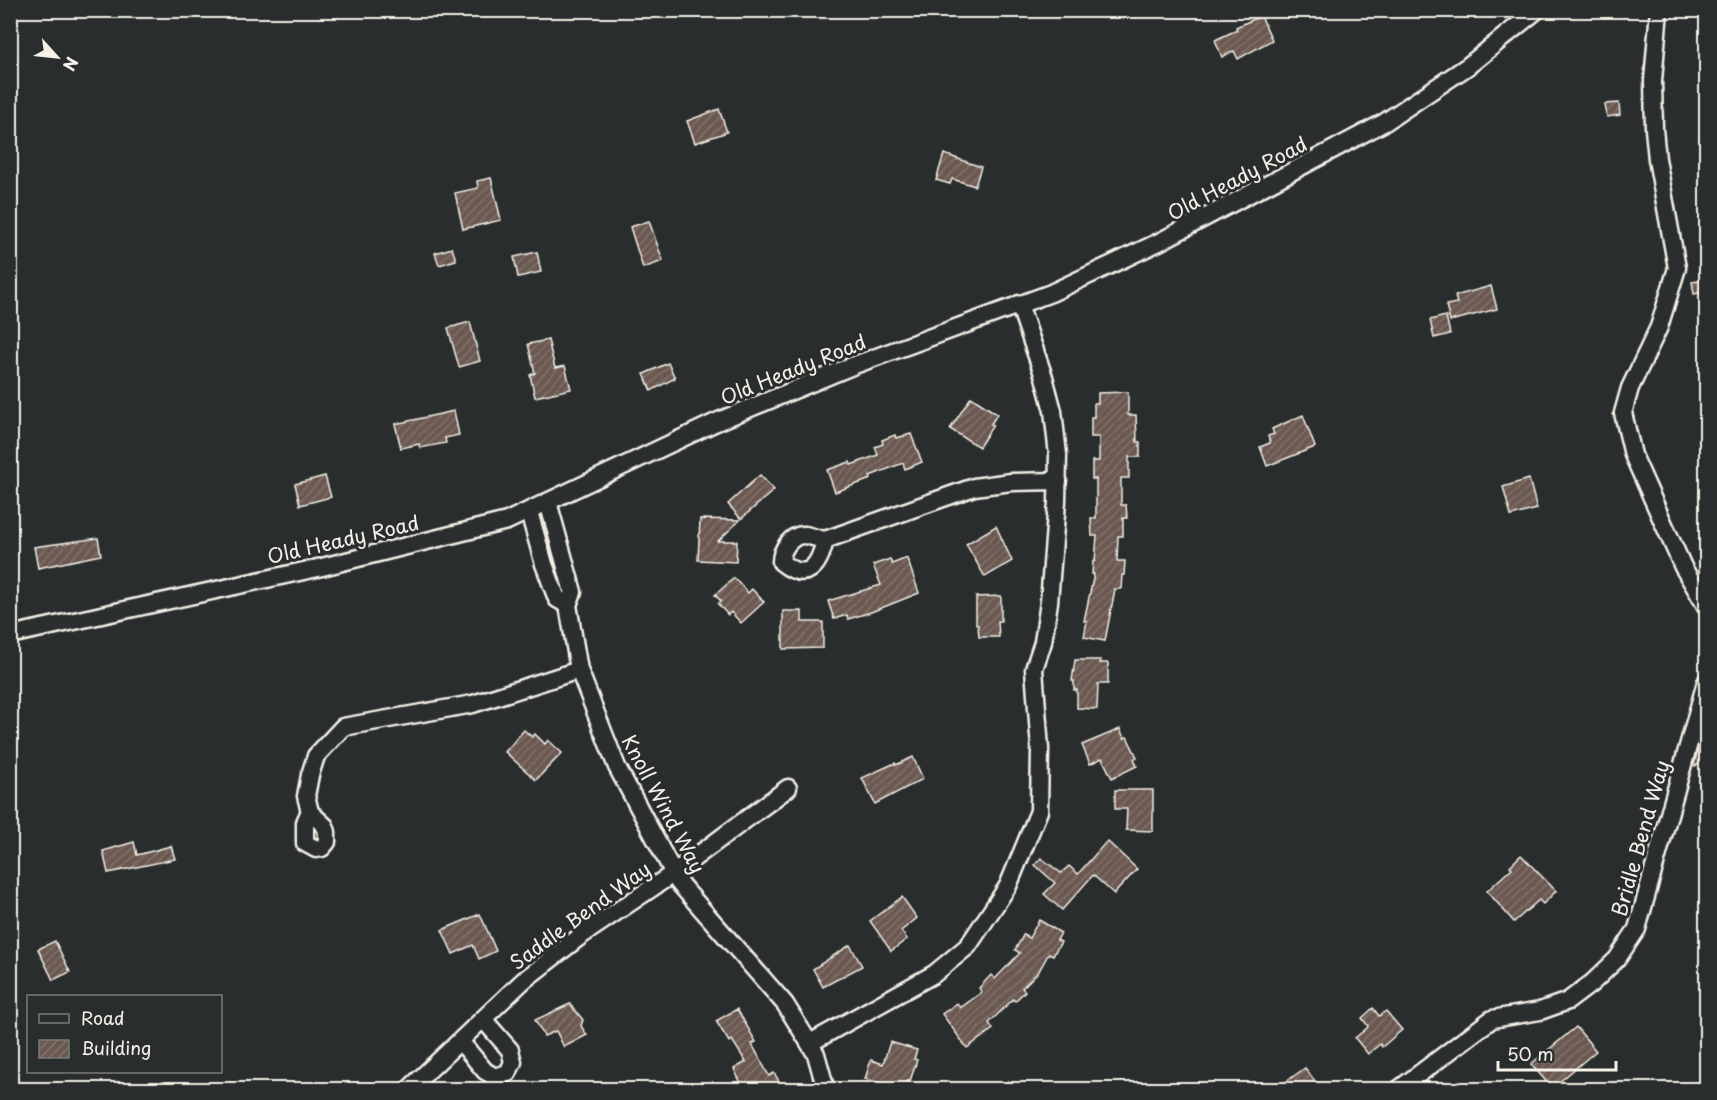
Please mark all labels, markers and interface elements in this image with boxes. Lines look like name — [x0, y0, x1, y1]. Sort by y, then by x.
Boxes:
north arrow — [27, 27, 87, 87]
text: N — [58, 53, 85, 75]
street label: Old Heady Road — [1162, 128, 1312, 228]
street label: Old Heady Road — [716, 326, 870, 412]
street label: Old Heady Road — [264, 507, 422, 571]
street label: Knoll Wind Way — [615, 729, 713, 879]
street label: Bridle Bend Way — [1603, 756, 1677, 920]
street label: Saddle Bend Way — [503, 854, 657, 976]
legend — [27, 995, 222, 1073]
text: Road — [81, 1004, 125, 1031]
text: Building — [81, 1034, 151, 1061]
scale bar — [1498, 1034, 1616, 1072]
text: 50 m — [1507, 1040, 1554, 1067]

